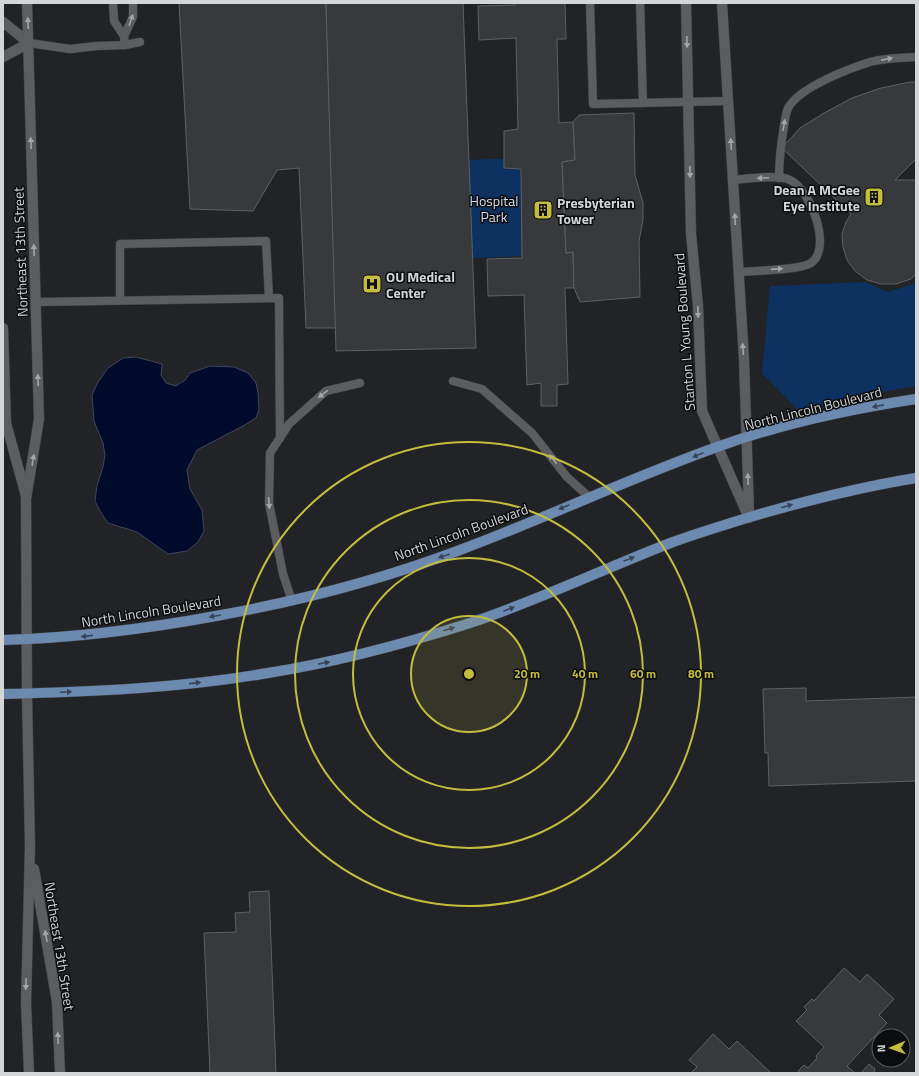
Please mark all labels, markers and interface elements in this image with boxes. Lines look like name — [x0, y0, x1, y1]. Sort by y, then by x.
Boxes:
one-way arrow — [128, 14, 134, 26]
one-way arrow — [24, 17, 31, 29]
one-way arrow — [684, 36, 690, 49]
one-way arrow — [880, 56, 893, 62]
one-way arrow — [782, 119, 788, 132]
one-way arrow — [27, 137, 34, 149]
one-way arrow — [727, 138, 734, 150]
one-way arrow — [687, 166, 693, 179]
one-way arrow — [756, 175, 769, 181]
place label: Dean A McGee Eye Institute — [773, 179, 860, 216]
building icon: Dean A McGee Eye Institute — [863, 186, 885, 208]
street label: Northeast 13th Street — [7, 187, 33, 317]
park label: Hospital Park — [470, 190, 518, 227]
place label: Presbyterian Tower — [557, 192, 635, 229]
building icon: Presbyterian Tower — [532, 199, 554, 221]
one-way arrow — [732, 212, 738, 225]
one-way arrow — [31, 243, 37, 256]
street label: Stanton L Young Boulevard — [668, 252, 700, 412]
one-way arrow — [771, 265, 783, 272]
place label: OU Medical Center — [386, 266, 455, 303]
hospital icon: OU Medical Center — [361, 273, 383, 295]
one-way arrow — [695, 306, 701, 319]
one-way arrow — [739, 343, 746, 355]
one-way arrow — [35, 373, 41, 386]
street label: North Lincoln Boulevard — [742, 381, 884, 435]
one-way arrow — [318, 390, 329, 398]
one-way arrow — [872, 403, 884, 409]
one-way arrow — [692, 452, 704, 458]
one-way arrow — [548, 453, 557, 464]
one-way arrow — [30, 454, 36, 466]
one-way arrow — [745, 472, 751, 485]
one-way arrow — [266, 497, 273, 509]
street label: North Lincoln Boulevard — [391, 498, 531, 566]
one-way arrow — [781, 503, 793, 509]
one-way arrow — [558, 505, 570, 511]
one-way arrow — [438, 553, 450, 559]
one-way arrow — [624, 556, 636, 562]
street label: North Lincoln Boulevard — [80, 590, 222, 632]
one-way arrow — [503, 606, 515, 612]
one-way arrow — [209, 613, 221, 619]
one-way arrow — [444, 626, 456, 632]
one-way arrow — [81, 632, 93, 639]
one-way arrow — [318, 659, 330, 665]
text: 20 m — [514, 664, 540, 683]
text: 40 m — [572, 664, 598, 683]
text: 60 m — [630, 664, 656, 683]
text: 80 m — [688, 664, 714, 683]
centre of rings — [462, 667, 476, 681]
one-way arrow — [189, 680, 201, 686]
one-way arrow — [60, 689, 73, 695]
street label: Northeast 13th Street — [39, 880, 81, 1012]
one-way arrow — [42, 930, 48, 942]
one-way arrow — [23, 978, 29, 991]
north arrow — [871, 1028, 911, 1068]
one-way arrow — [55, 1032, 62, 1044]
text: N — [873, 1044, 889, 1052]

